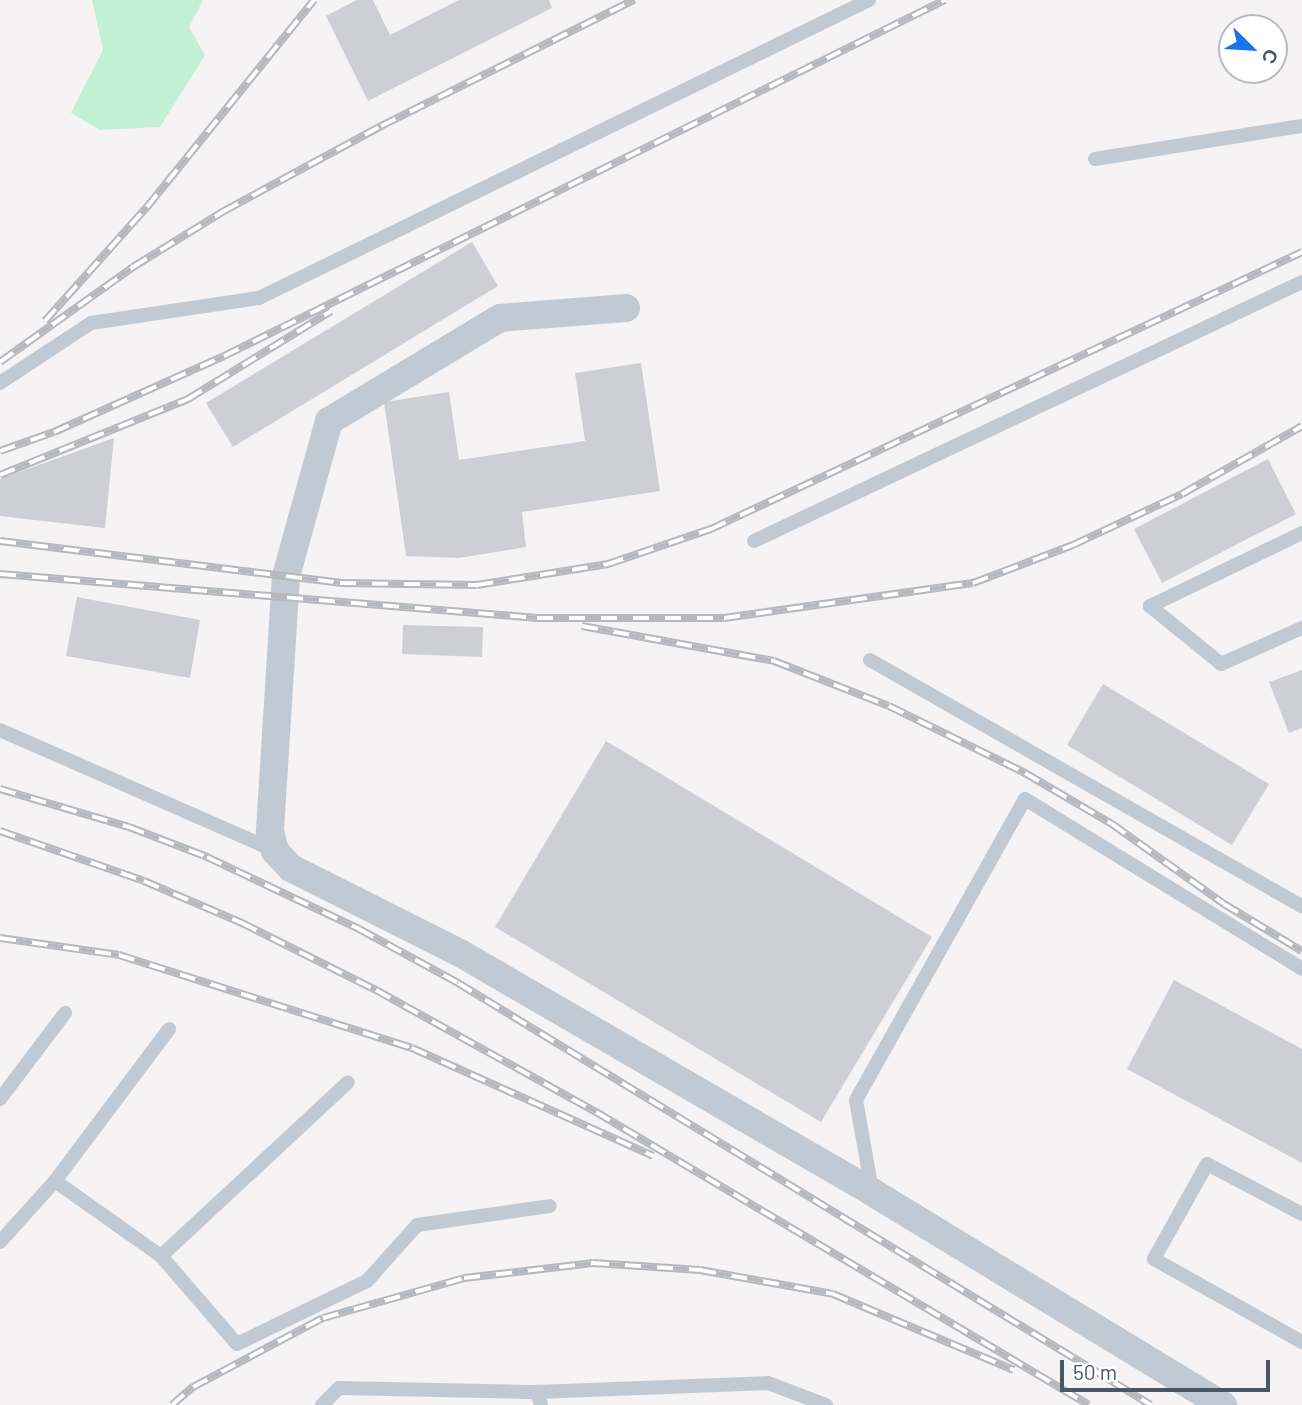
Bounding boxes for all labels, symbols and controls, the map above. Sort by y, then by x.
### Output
north arrow [1218,14,1288,84]
text: С [1258,46,1284,68]
scale bar [1064,1346,1274,1390]
text: 50 m [1073,1359,1117,1384]

